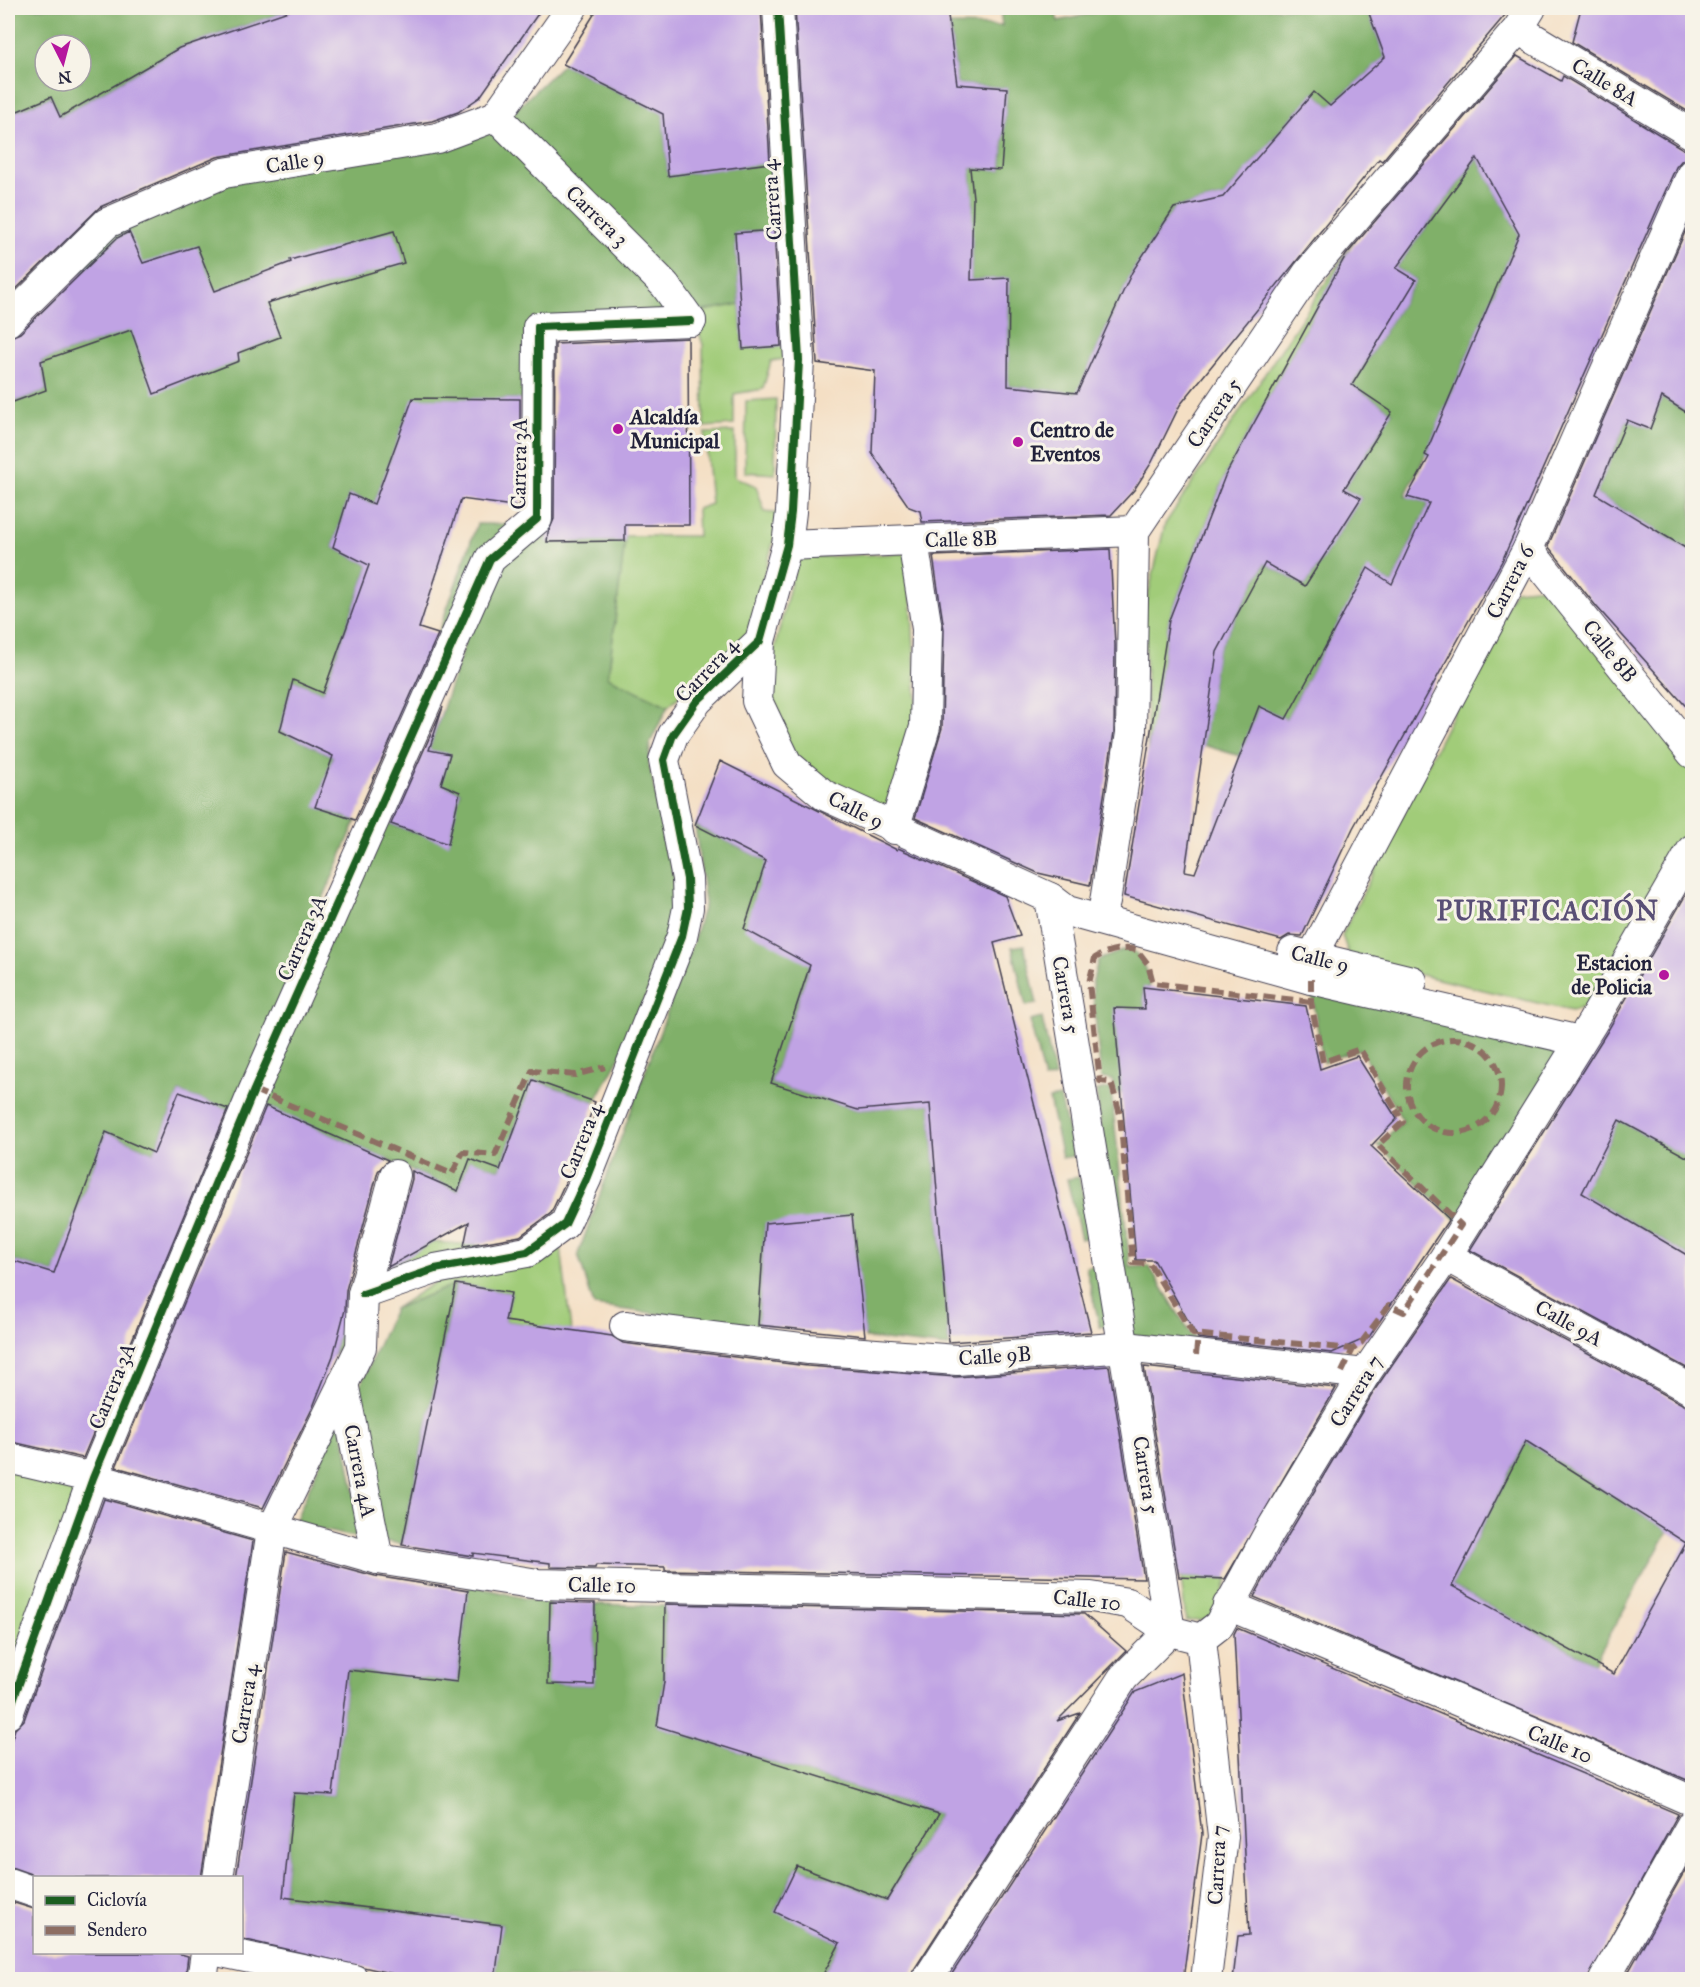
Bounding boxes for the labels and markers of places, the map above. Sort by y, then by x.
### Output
place label: Alcaldía Municipal [628,404,721,454]
place label: Centro de Eventos [1030,417,1114,467]
marker: Alcaldía Municipal [611,422,625,436]
marker: Centro de Eventos [1011,435,1025,449]
place label: Estacion de Policia [1571,950,1653,1000]
marker: Estacion de Policia [1657,968,1671,982]

